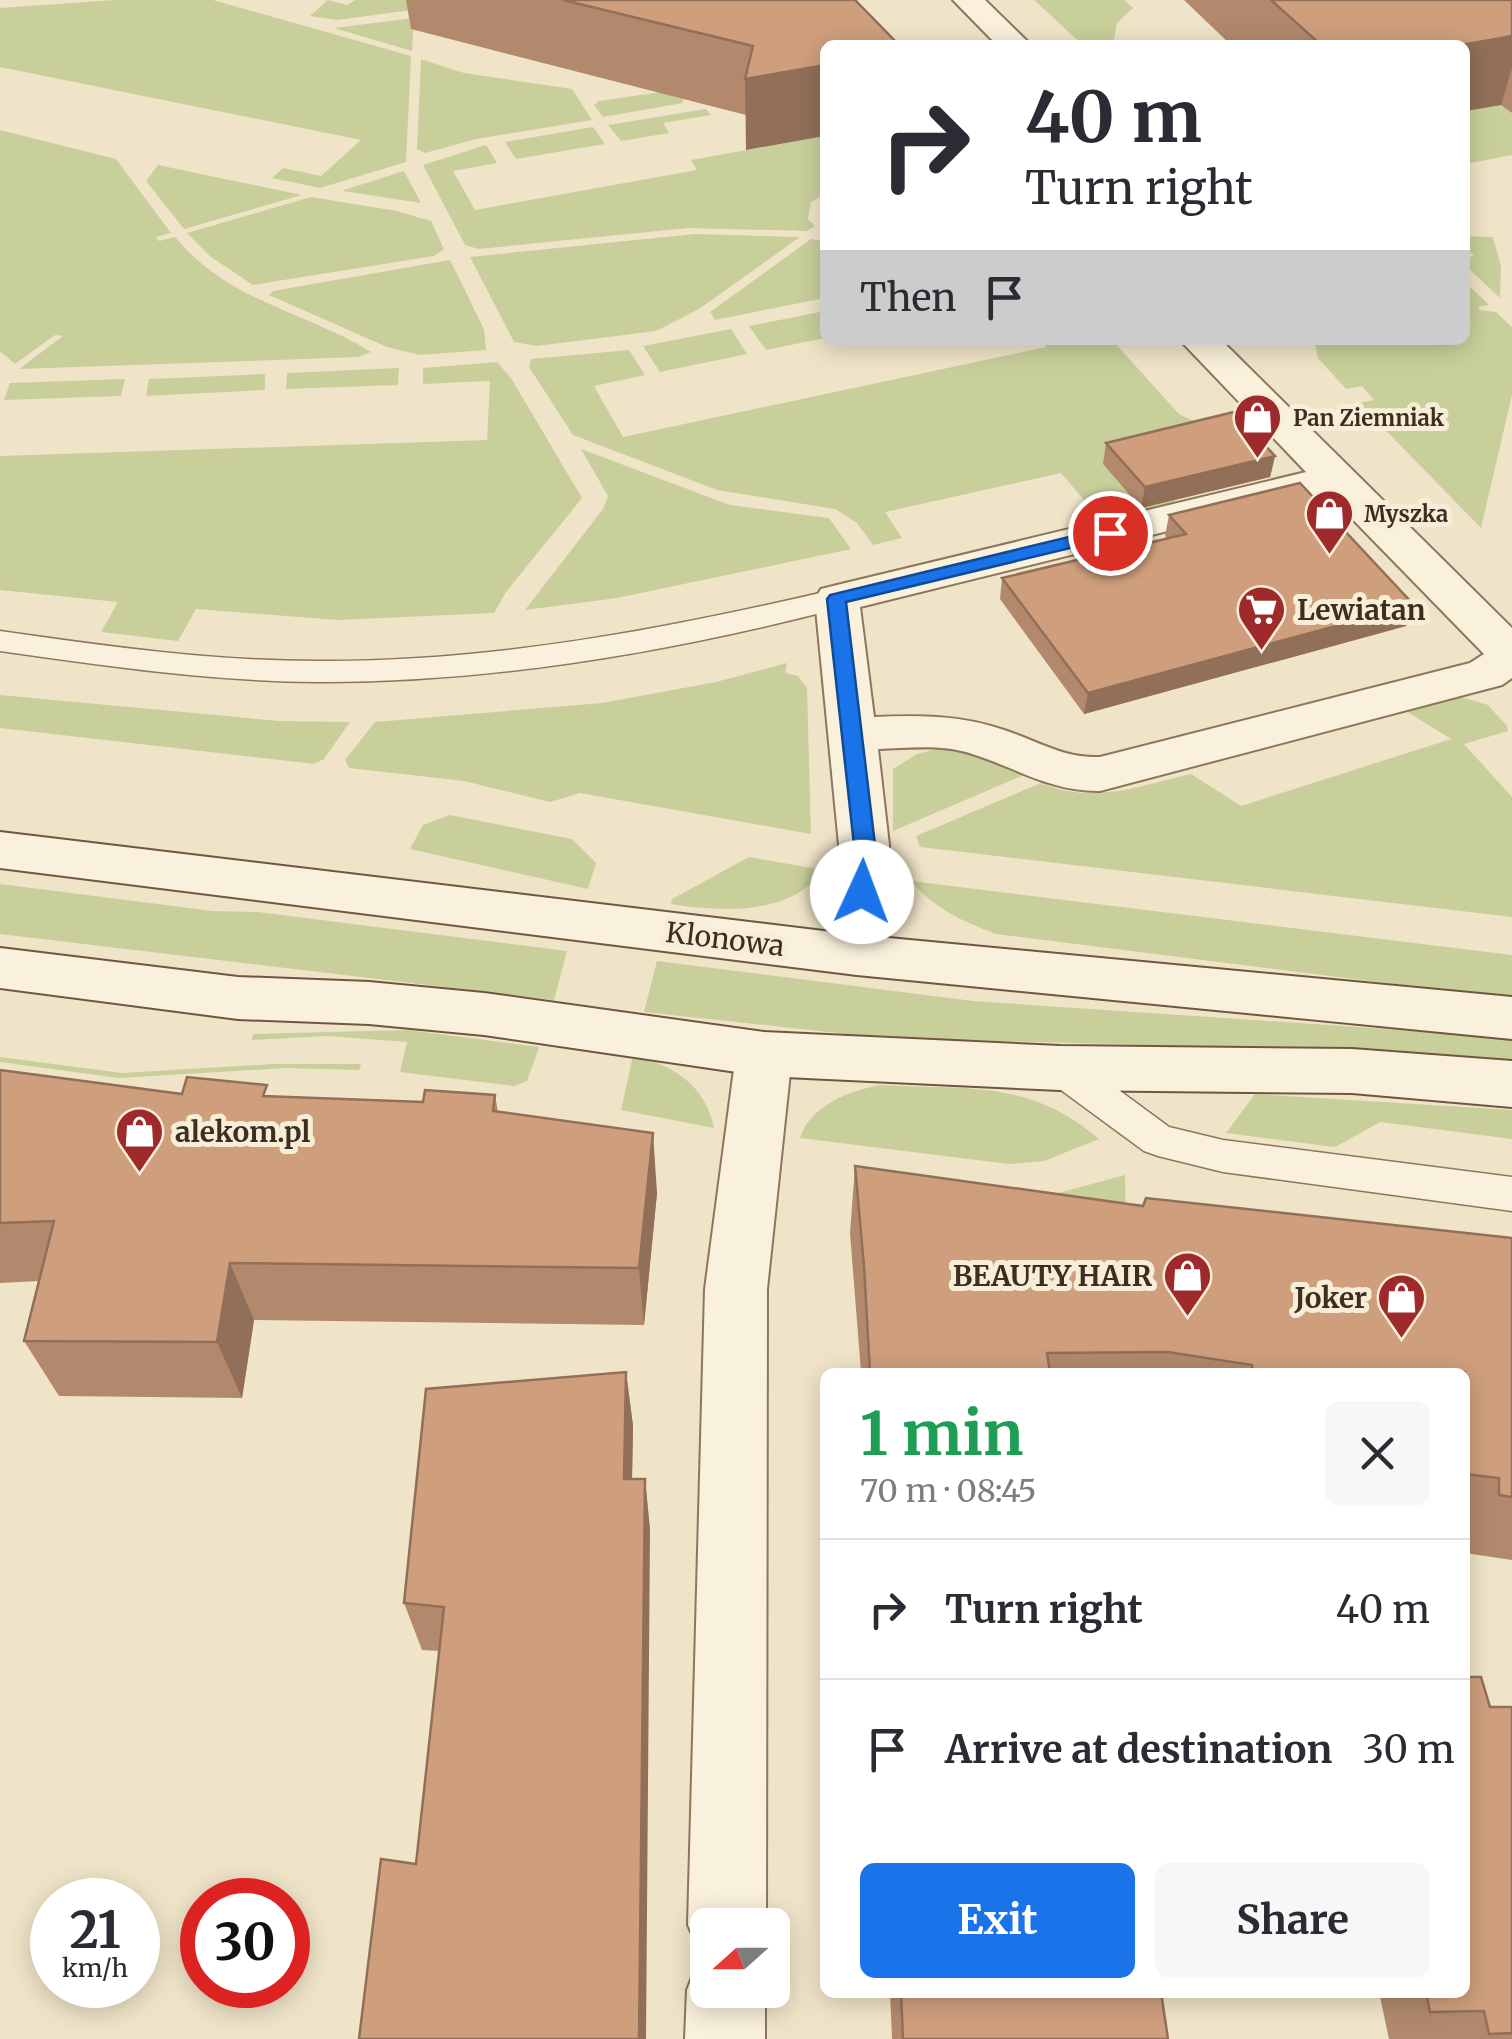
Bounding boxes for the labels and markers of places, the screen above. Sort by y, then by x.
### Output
shop icon: Pan Ziemniak [1232,392,1284,460]
place label: Pan Ziemniak [1293,404,1445,432]
shop icon: Myszka [1303,488,1355,556]
pin [1068,491,1153,576]
place label: Myszka [1364,500,1448,528]
supermarket icon: Lewiatan [1236,584,1288,652]
place label: Lewiatan [1297,592,1426,628]
shop icon: alekom.pl [114,1106,166,1174]
place label: alekom.pl [175,1114,310,1150]
shop icon: BEAUTY HAIR [1161,1250,1213,1318]
place label: BEAUTY HAIR [953,1258,1153,1294]
shop icon: Joker [1376,1272,1428,1340]
place label: Joker [1294,1280,1367,1316]

